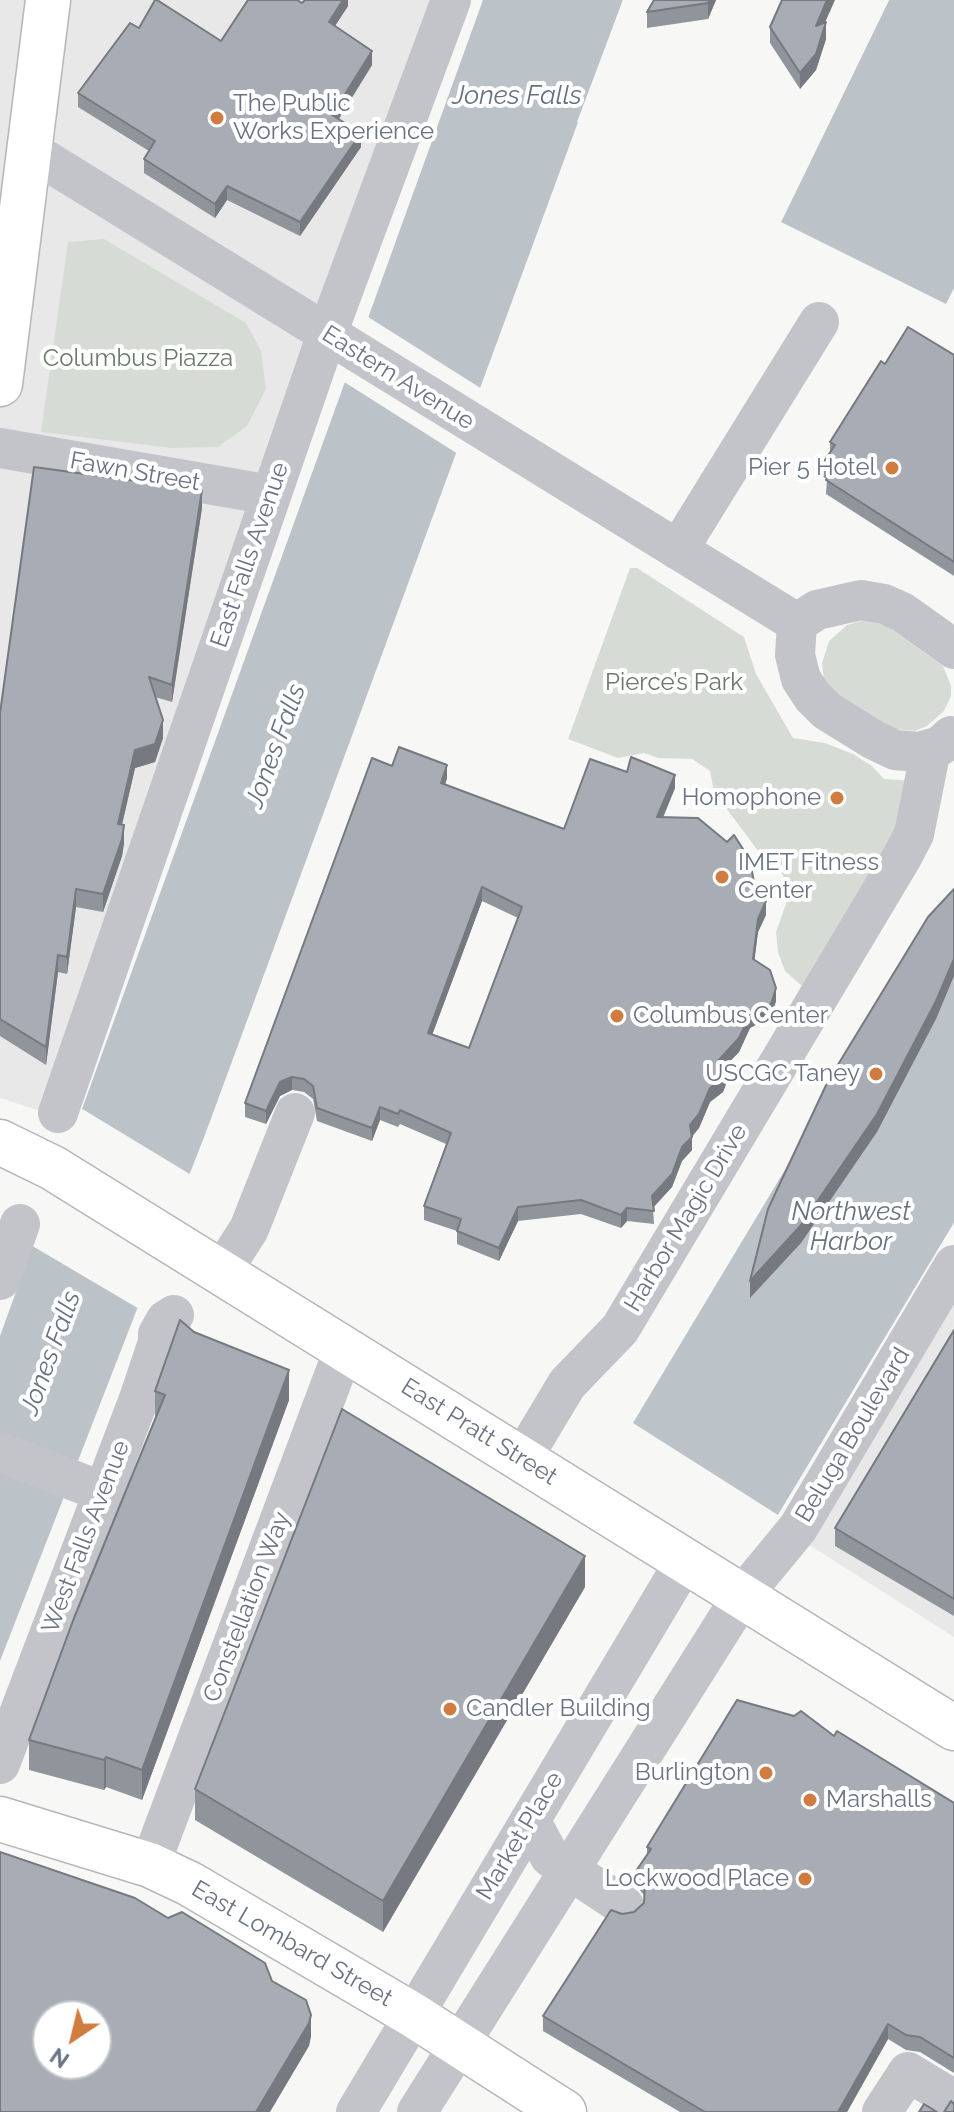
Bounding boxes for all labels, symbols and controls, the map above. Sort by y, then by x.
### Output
water label: Jones Falls [452,80,582,112]
place label: The Public Works Experience [233,90,434,146]
marker: The Public Works Experience [208,109,226,127]
street label: Eastern Avenue [317,320,479,436]
park label: Columbus Piazza [43,345,233,373]
street label: Fawn Street [68,446,202,498]
place label: Pier 5 Hotel [748,454,876,482]
street label: East Falls Avenue [205,459,295,651]
marker: Pier 5 Hotel [883,459,901,477]
park label: Pierce’s Park [605,669,743,697]
water label: Jones Falls [239,680,313,812]
place label: Homophone [682,784,821,812]
marker: Homophone [828,789,846,807]
place label: IMET Fitness Center [738,849,879,905]
marker: IMET Fitness Center [713,868,731,886]
place label: Columbus Center [633,1002,828,1030]
marker: Columbus Center [608,1007,626,1025]
place label: USCGC Taney [705,1060,860,1088]
marker: USCGC Taney [867,1065,885,1083]
street label: Harbor Magic Drive [619,1119,753,1317]
water label: Northwest Harbor [791,1196,911,1258]
water label: Jones Falls [14,1287,88,1419]
street label: Beluga Boulevard [790,1343,916,1527]
street label: East Pratt Street [396,1373,562,1491]
street label: West Falls Avenue [36,1437,136,1637]
street label: Constellation Way [197,1508,297,1706]
place label: Candler Building [466,1695,651,1723]
marker: Candler Building [441,1700,459,1718]
place label: Burlington [635,1759,750,1787]
marker: Burlington [757,1764,775,1782]
street label: Market Place [470,1767,570,1905]
place label: Marshalls [826,1786,932,1814]
marker: Marshalls [801,1791,819,1809]
place label: Lockwood Place [605,1865,789,1893]
marker: Lockwood Place [796,1870,814,1888]
street label: East Lombard Street [187,1875,397,2013]
north arrow [32,2000,112,2080]
text: N [45,2043,74,2073]

